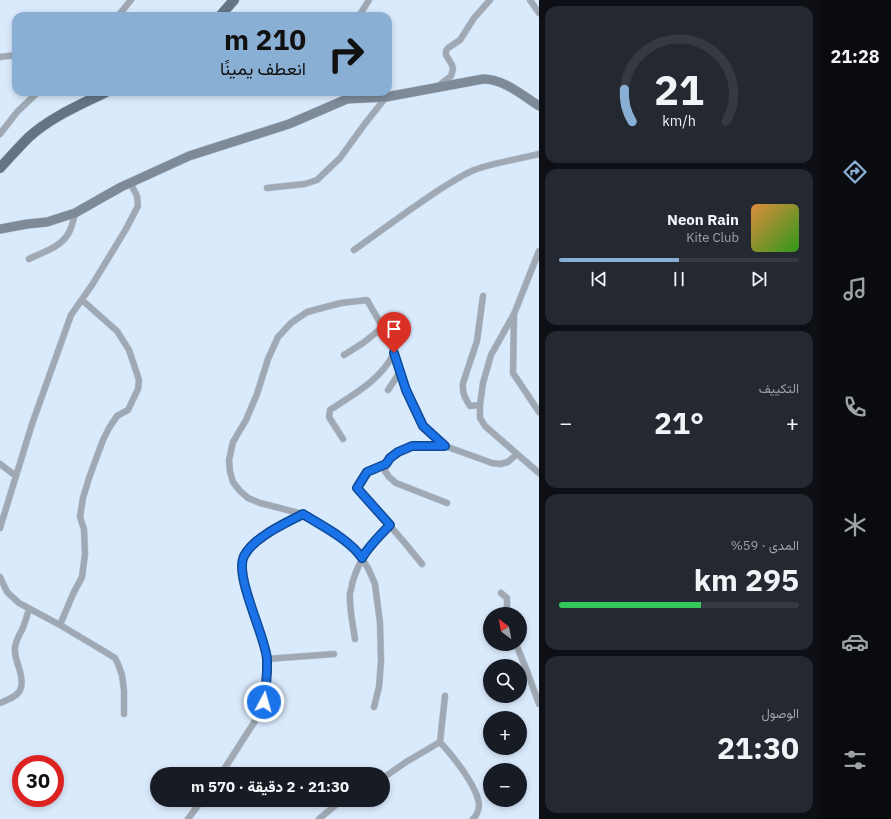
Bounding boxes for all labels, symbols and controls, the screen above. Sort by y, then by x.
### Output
text: 210 m [224,21,306,58]
icon: right [320,28,372,80]
text: 21:28 [830,45,880,68]
text: انعطف يمينًا [220,57,306,80]
text: 21 [654,62,704,116]
text: km/h [662,111,696,130]
icon: directions [841,158,869,186]
text: Neon Rain [667,210,739,229]
text: Kite Club [686,229,739,246]
icon: previous [588,268,610,290]
icon: pause [668,268,690,290]
icon: next [748,268,770,290]
icon: music [841,275,869,303]
pin [377,312,411,353]
icon: arrive [383,318,405,340]
text: التكييف [759,380,799,397]
icon: phone [841,393,869,421]
text: 21° [654,403,704,442]
text: − [559,408,572,437]
text: + [786,408,799,437]
icon: climate [841,511,869,539]
text: المدى · 59% [731,537,799,554]
text: 295 km [694,560,799,599]
north arrow [483,607,527,651]
map controls [483,607,527,807]
icon: car [841,628,869,656]
button: search [483,659,527,703]
position arrow [243,681,285,723]
text: الوصول [761,705,799,722]
button: + [483,711,527,755]
text: 21:30 [717,728,799,767]
icon: filters [841,746,869,774]
speed limit sign: 30 [12,755,64,807]
button: − [483,763,527,807]
text: 21:30 · 2 دقيقة · 570 m [191,777,349,796]

